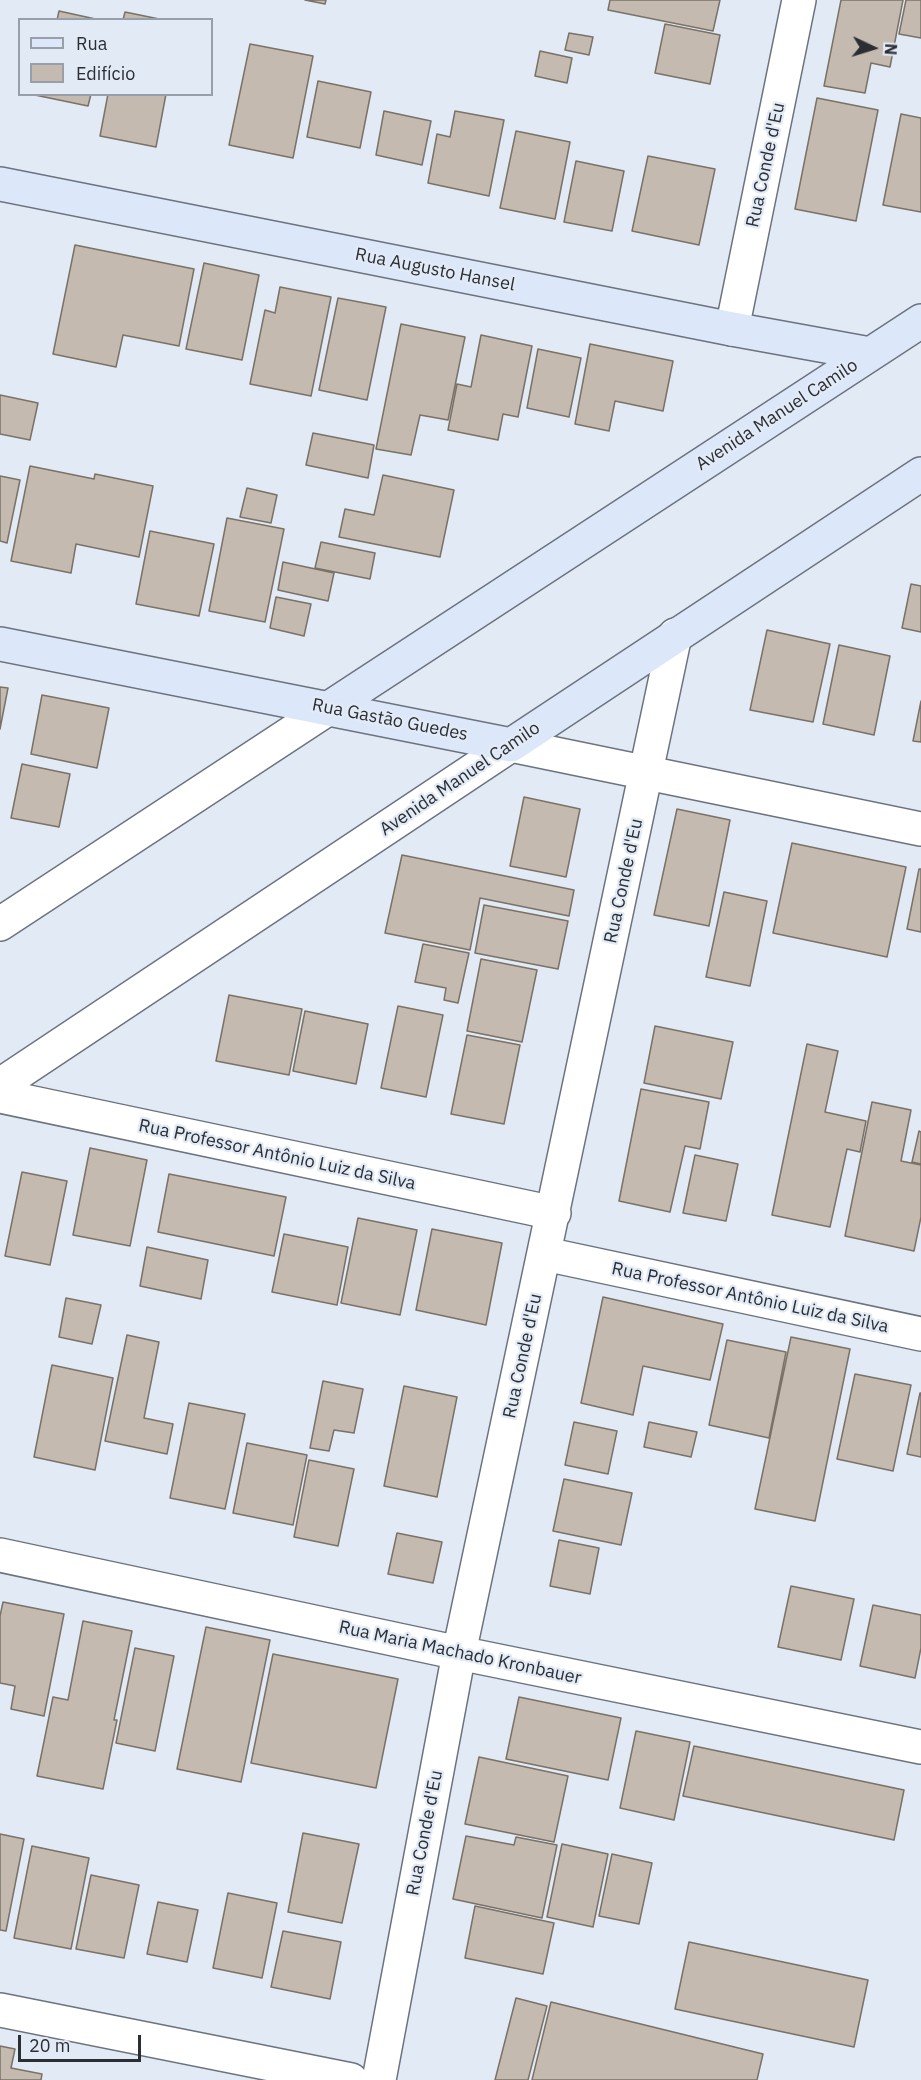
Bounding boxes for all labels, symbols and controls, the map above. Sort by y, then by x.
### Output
legend [18,18,213,96]
north arrow [843,18,903,78]
text: Rua [76,32,107,55]
text: N [881,43,901,56]
text: Edifício [76,62,135,85]
street label: Rua Conde d'Eu [742,101,790,229]
street label: Rua Augusto Hansel [353,244,517,296]
street label: Avenida Manuel Camilo [692,355,862,475]
street label: Rua Gastão Guedes [310,694,470,746]
street label: Avenida Manuel Camilo [376,717,544,841]
street label: Rua Conde d'Eu [600,817,648,945]
street label: Rua Professor Antônio Luiz da Silva [137,1115,417,1195]
street label: Rua Professor Antônio Luiz da Silva [610,1258,890,1338]
street label: Rua Conde d'Eu [499,1292,547,1420]
street label: Rua Maria Machado Kronbauer [337,1617,583,1689]
street label: Rua Conde d'Eu [402,1769,448,1897]
scale bar [21,2023,144,2061]
text: 20 m [29,2034,71,2057]

